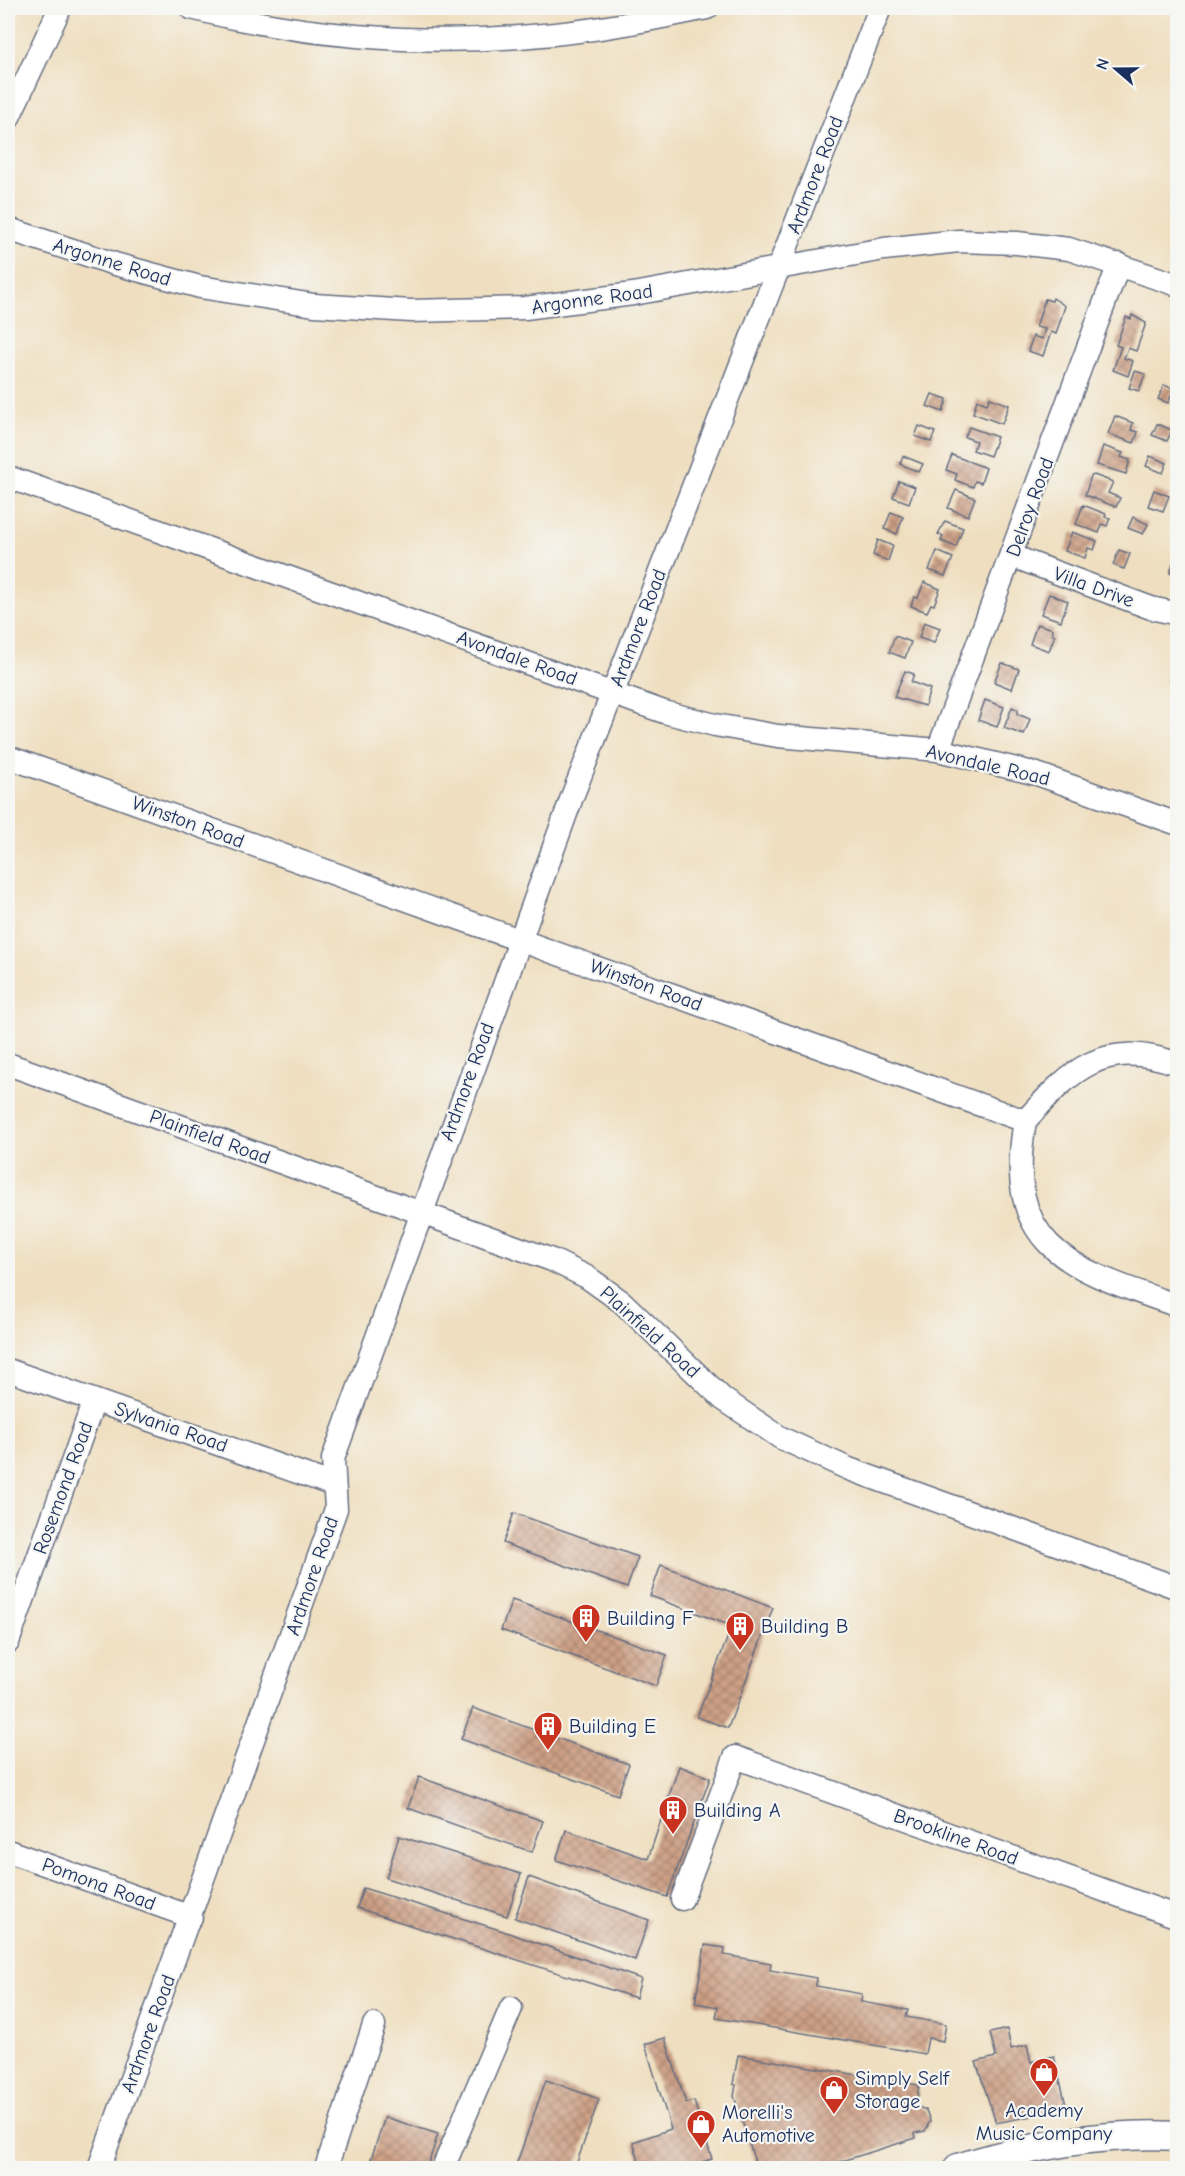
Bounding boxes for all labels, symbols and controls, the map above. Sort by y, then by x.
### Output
north arrow [1086,39,1146,99]
text: N [1093,56,1113,72]
street label: Ardmore Road [782,113,848,237]
street label: Argonne Road [50,233,174,291]
street label: Argonne Road [530,279,654,319]
street label: Delroy Road [1001,454,1059,560]
street label: Villa Drive [1051,562,1137,612]
street label: Ardmore Road [605,566,671,690]
street label: Avondale Road [454,626,580,690]
street label: Avondale Road [924,740,1052,790]
street label: Winston Road [129,791,247,853]
street label: Winston Road [587,954,705,1016]
street label: Ardmore Road [435,1020,499,1144]
street label: Plainfield Road [147,1105,273,1169]
street label: Plainfield Road [595,1281,705,1383]
street label: Sylvania Road [111,1397,231,1457]
street label: Rosemond Road [28,1419,98,1557]
street label: Ardmore Road [281,1514,343,1638]
building icon: Building F [570,1602,602,1644]
place label: Building F [607,1607,694,1630]
building icon: Building B [724,1610,756,1652]
place label: Building B [761,1615,848,1638]
building icon: Building E [532,1710,564,1752]
place label: Building E [569,1715,656,1738]
building icon: Building A [657,1794,689,1836]
place label: Building A [694,1799,781,1822]
street label: Brookline Road [891,1804,1021,1870]
street label: Pomona Road [39,1853,159,1915]
street label: Ardmore Road [116,1972,180,2096]
shop icon: Academy Music Company [1028,2056,1060,2098]
place label: Simply Self Storage [855,2067,950,2113]
shop icon: Simply Self Storage [818,2074,850,2116]
place label: Academy Music Company [976,2099,1112,2145]
place label: Morelli's Automotive [722,2101,815,2147]
shop icon: Morelli's Automotive [685,2108,717,2150]

